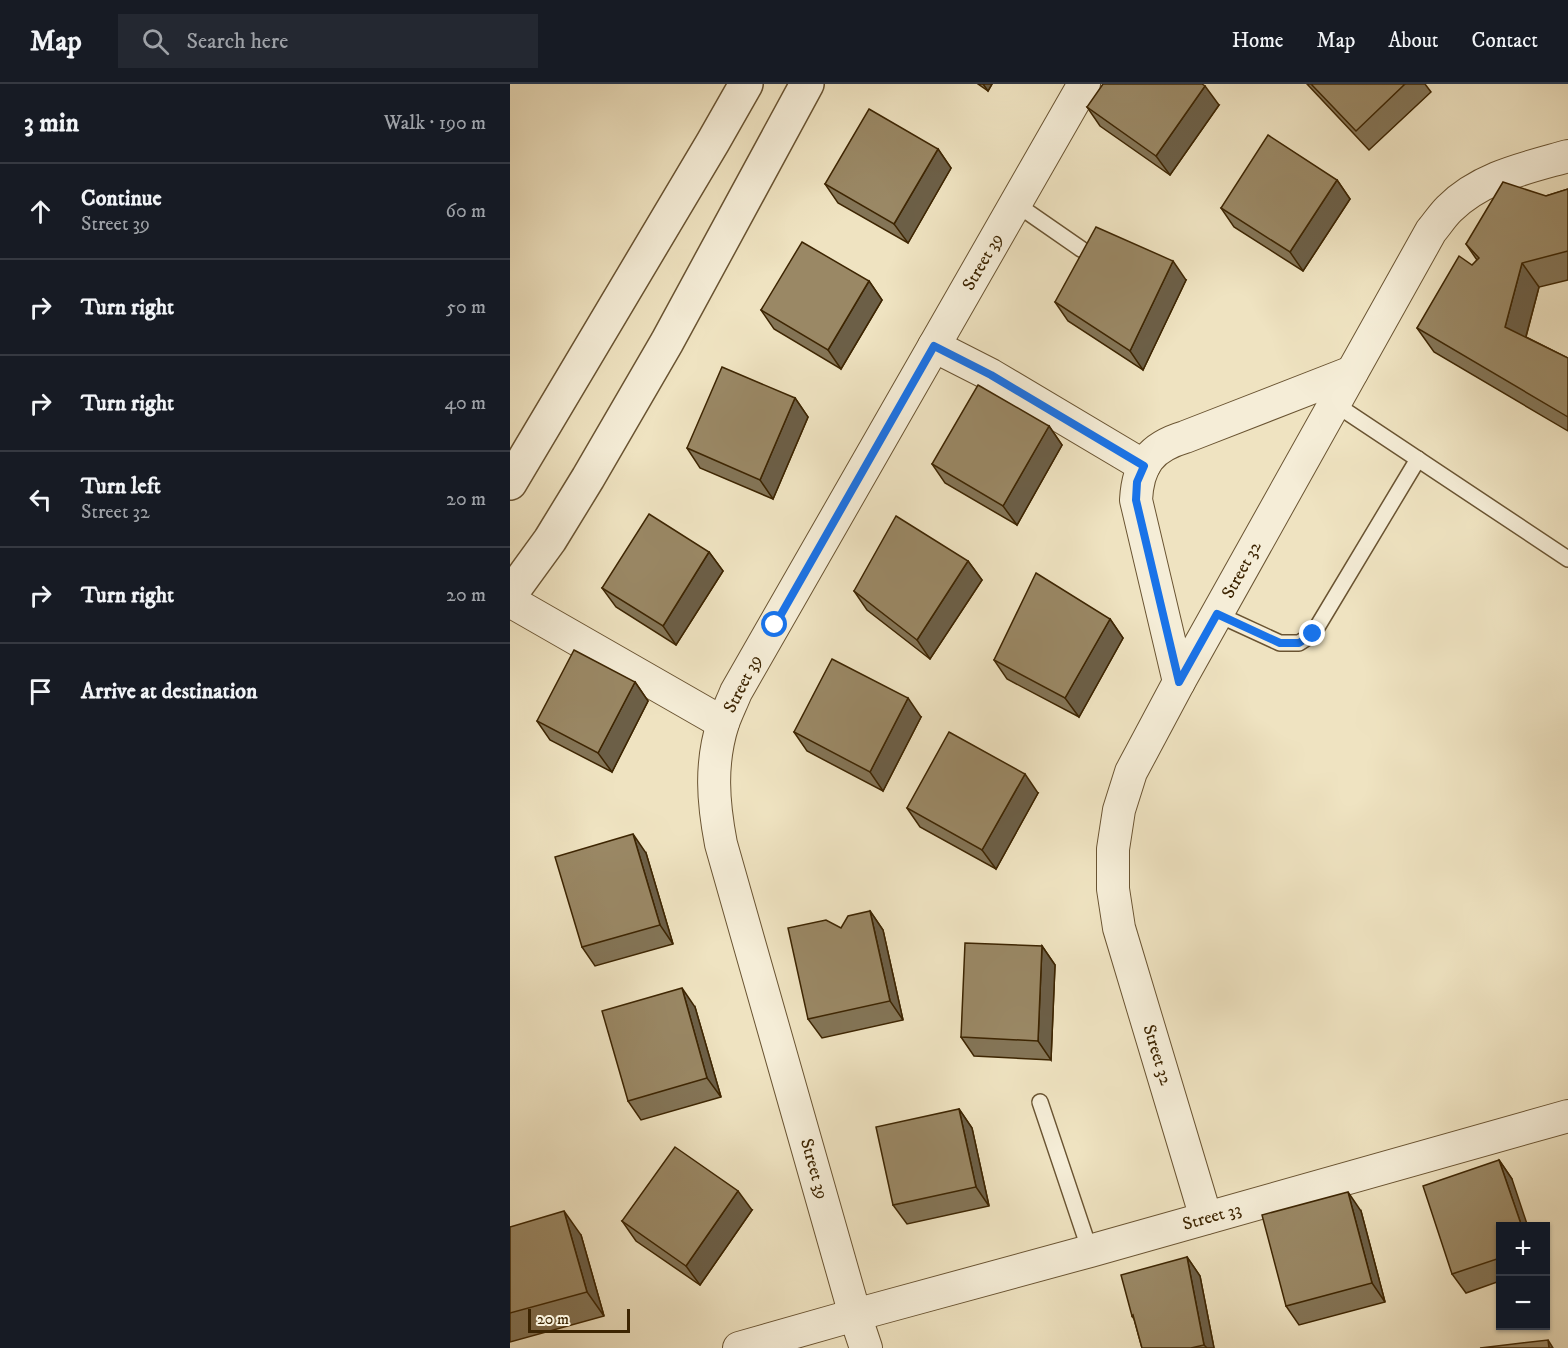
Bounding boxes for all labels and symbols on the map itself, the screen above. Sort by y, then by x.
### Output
street label: Street 39 [958,230,1008,294]
street label: Street 32 [1217,537,1267,602]
route start [761,611,787,637]
route end [1299,620,1325,646]
street label: Street 39 [719,651,767,717]
street label: Street 32 [1137,1022,1177,1088]
street label: Street 39 [795,1136,833,1202]
street label: Street 33 [1180,1198,1244,1236]
scale bar [528,1306,630,1334]

